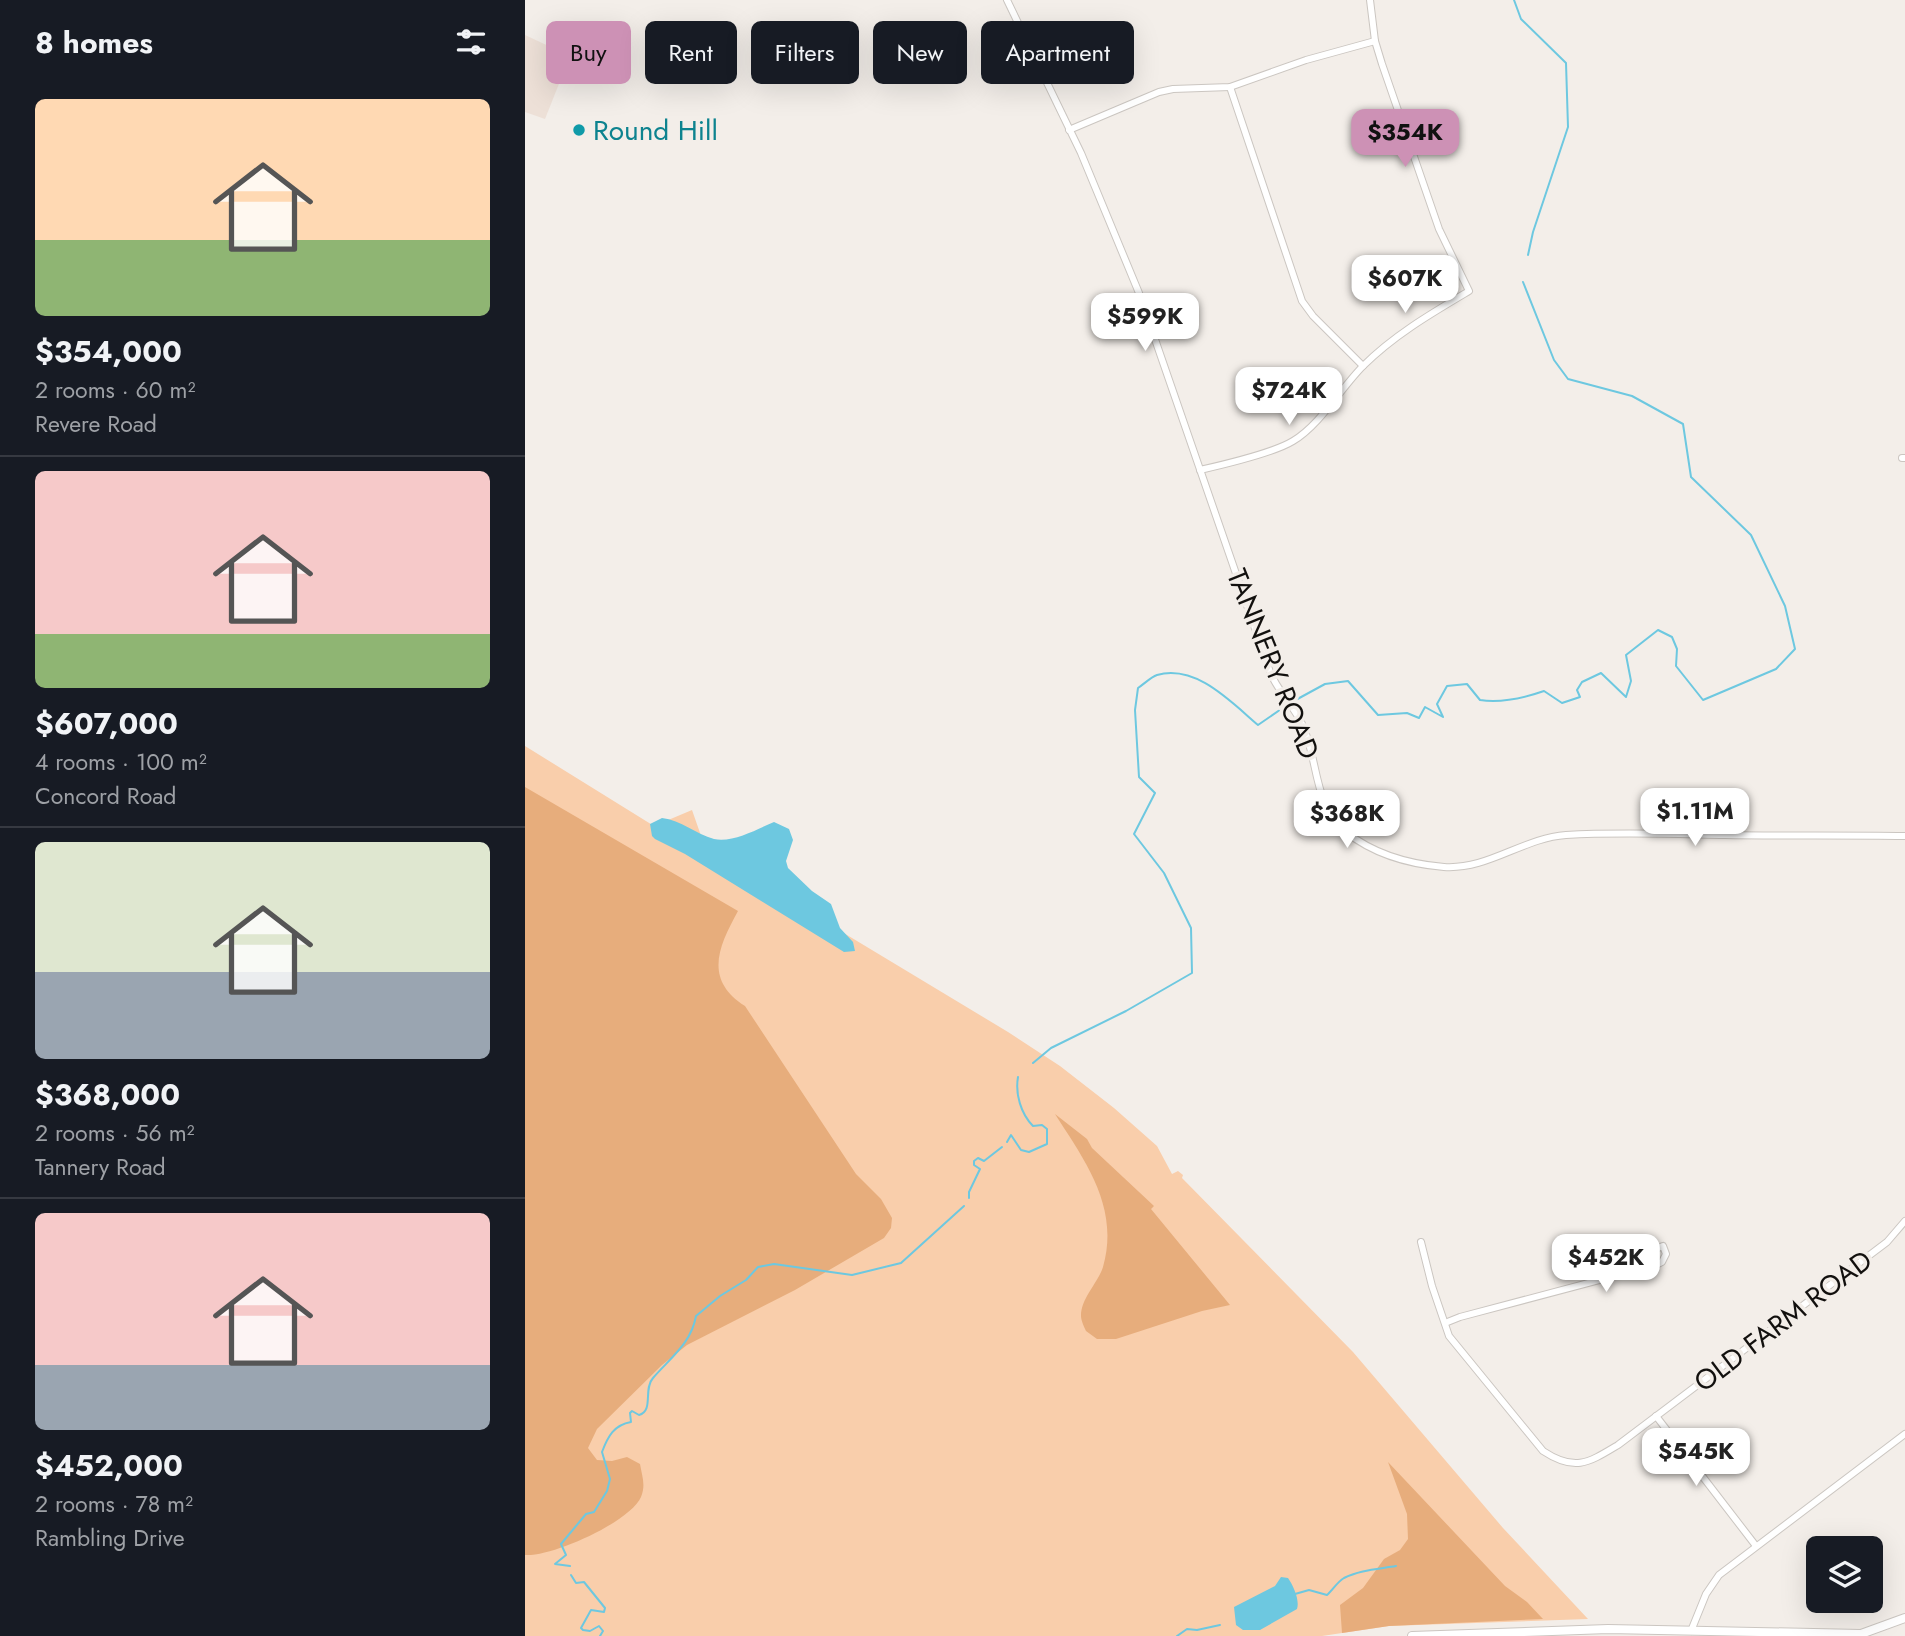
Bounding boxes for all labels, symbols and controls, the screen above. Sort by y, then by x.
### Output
text: 8 homes [35,21,153,64]
chip: Buy [546,21,631,84]
chip: Rent [645,21,737,84]
chip: Filters [751,21,859,84]
chip: New [873,21,967,84]
chip: Apartment [981,21,1134,84]
icon: filters [452,23,490,61]
place label: Round Hill [593,110,718,151]
pin: $354K [1356,110,1454,169]
text: $354K [1367,115,1443,149]
marker: Round Hill [571,122,587,138]
icon: home [200,144,326,270]
pin: $607K [1356,256,1454,315]
text: $607K [1368,261,1442,295]
pin: $599K [1096,294,1194,353]
text: $599K [1107,299,1183,333]
text: $354,000 [35,330,182,373]
pin: $724K [1240,368,1338,427]
text: 2 rooms · 60 m² [35,373,195,407]
text: $724K [1251,373,1327,407]
text: Revere Road [35,407,157,441]
icon: home [200,516,326,642]
street label: TANNERY ROAD [1216,563,1330,765]
text: $607,000 [35,702,178,745]
text: 4 rooms · 100 m² [35,745,207,779]
text: Concord Road [35,779,176,813]
pin: $1.11M [1638,788,1752,848]
pin: $368K [1298,790,1396,850]
text: $1.11M [1656,794,1734,828]
text: $368K [1310,796,1384,830]
icon: home [200,887,326,1013]
text: $368,000 [35,1073,180,1116]
text: 2 rooms · 56 m² [35,1116,195,1150]
text: Tannery Road [35,1150,166,1184]
pin: $452K [1557,1234,1655,1294]
text: $452K [1568,1240,1644,1274]
street label: OLD FARM ROAD [1685,1240,1881,1402]
icon: home [200,1258,326,1384]
pin: $545K [1647,1428,1745,1488]
text: $545K [1658,1434,1734,1468]
text: $452,000 [35,1444,183,1487]
text: 2 rooms · 78 m² [35,1487,193,1521]
text: Rambling Drive [35,1521,184,1555]
map controls [1806,1536,1883,1613]
button: layers [1806,1536,1883,1613]

